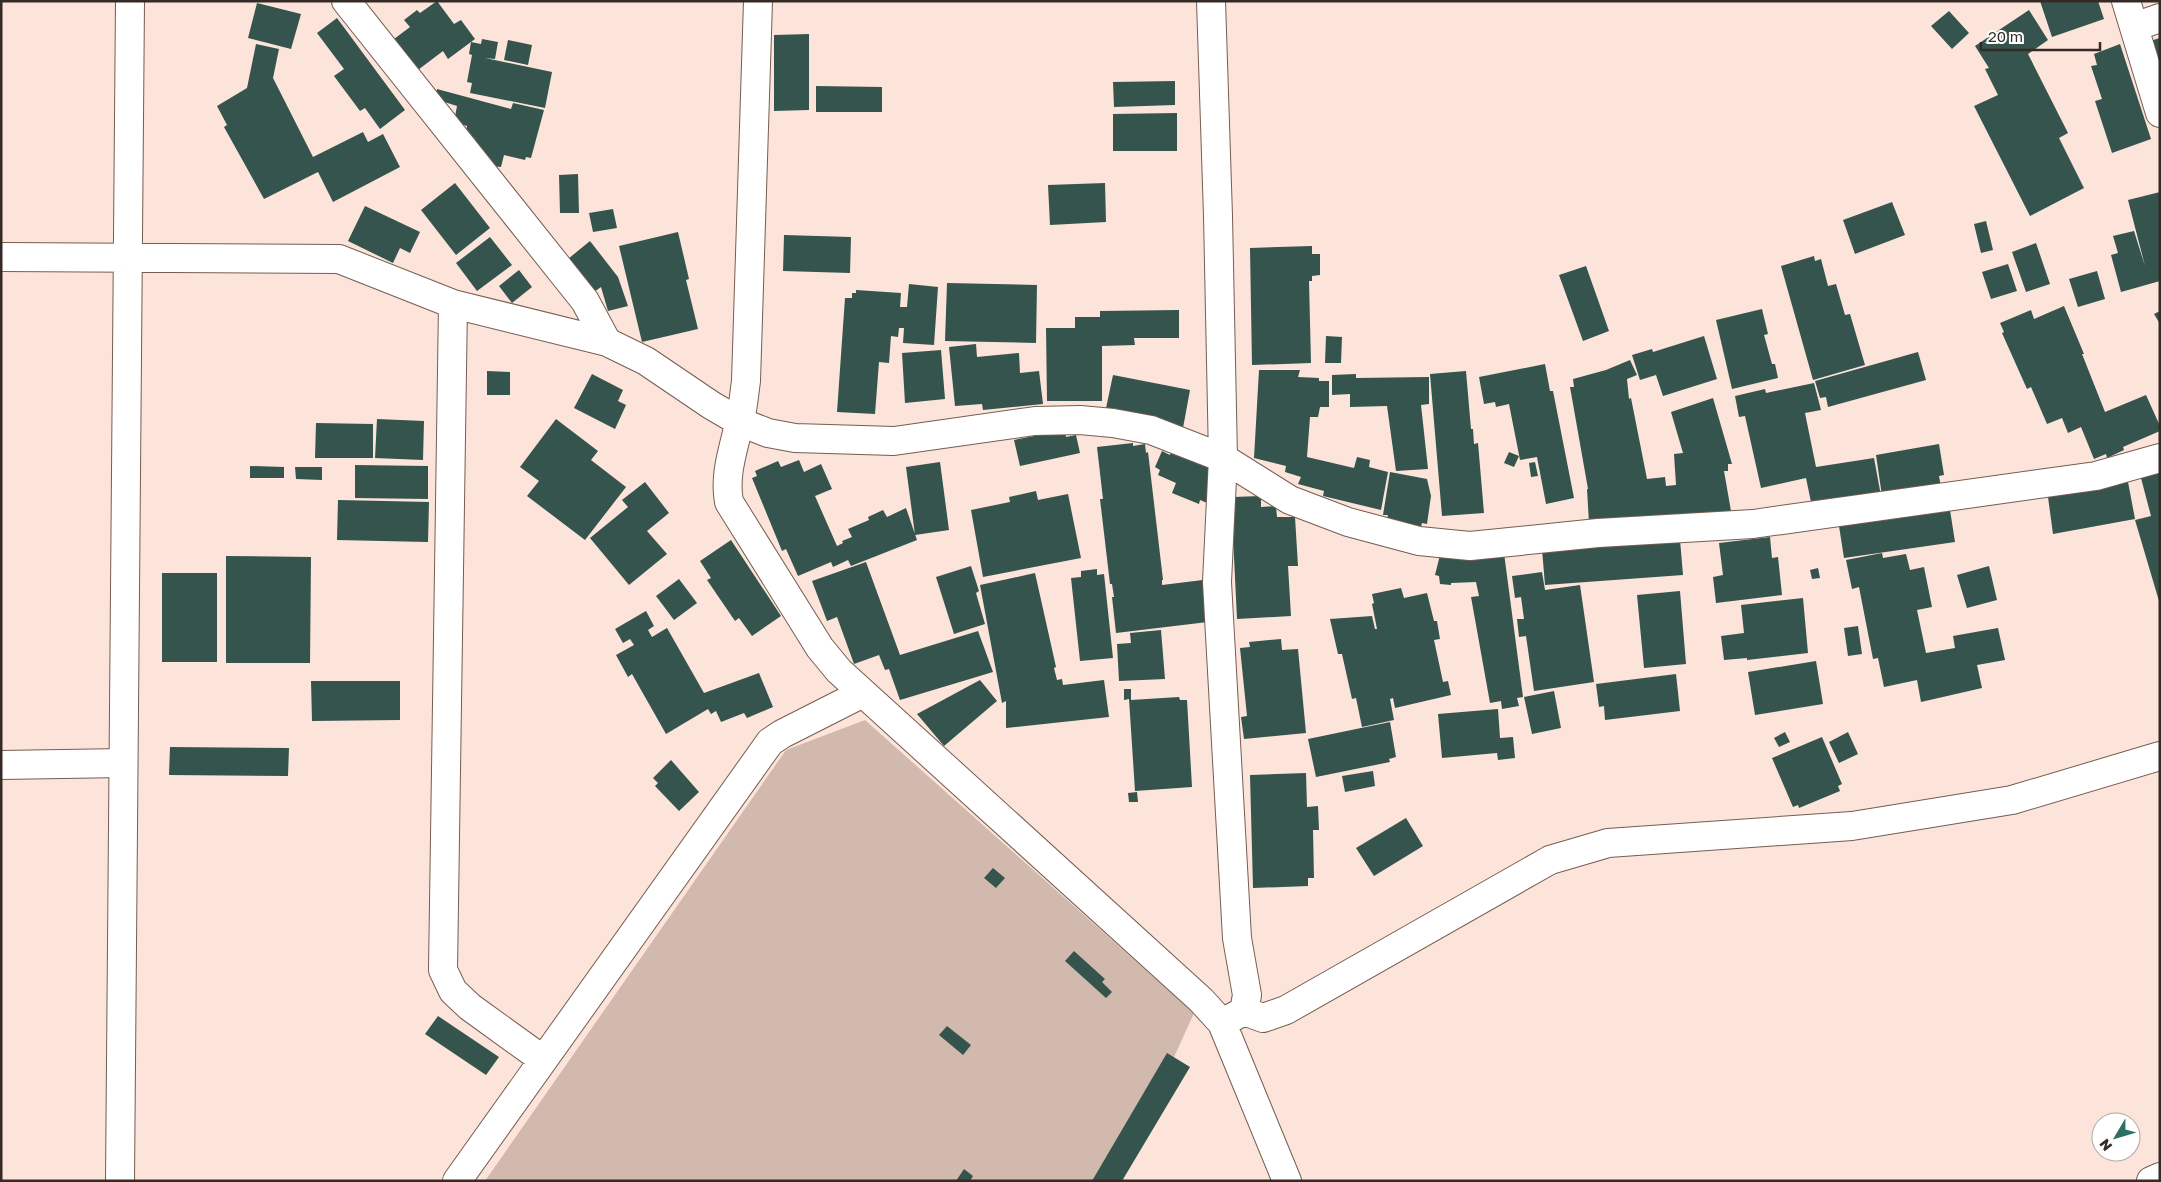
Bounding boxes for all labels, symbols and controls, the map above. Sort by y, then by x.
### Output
scale bar [1981,20,2100,52]
text: 20 m [1988,27,2023,45]
north arrow [2091,1112,2141,1162]
text: N [2095,1136,2115,1155]

